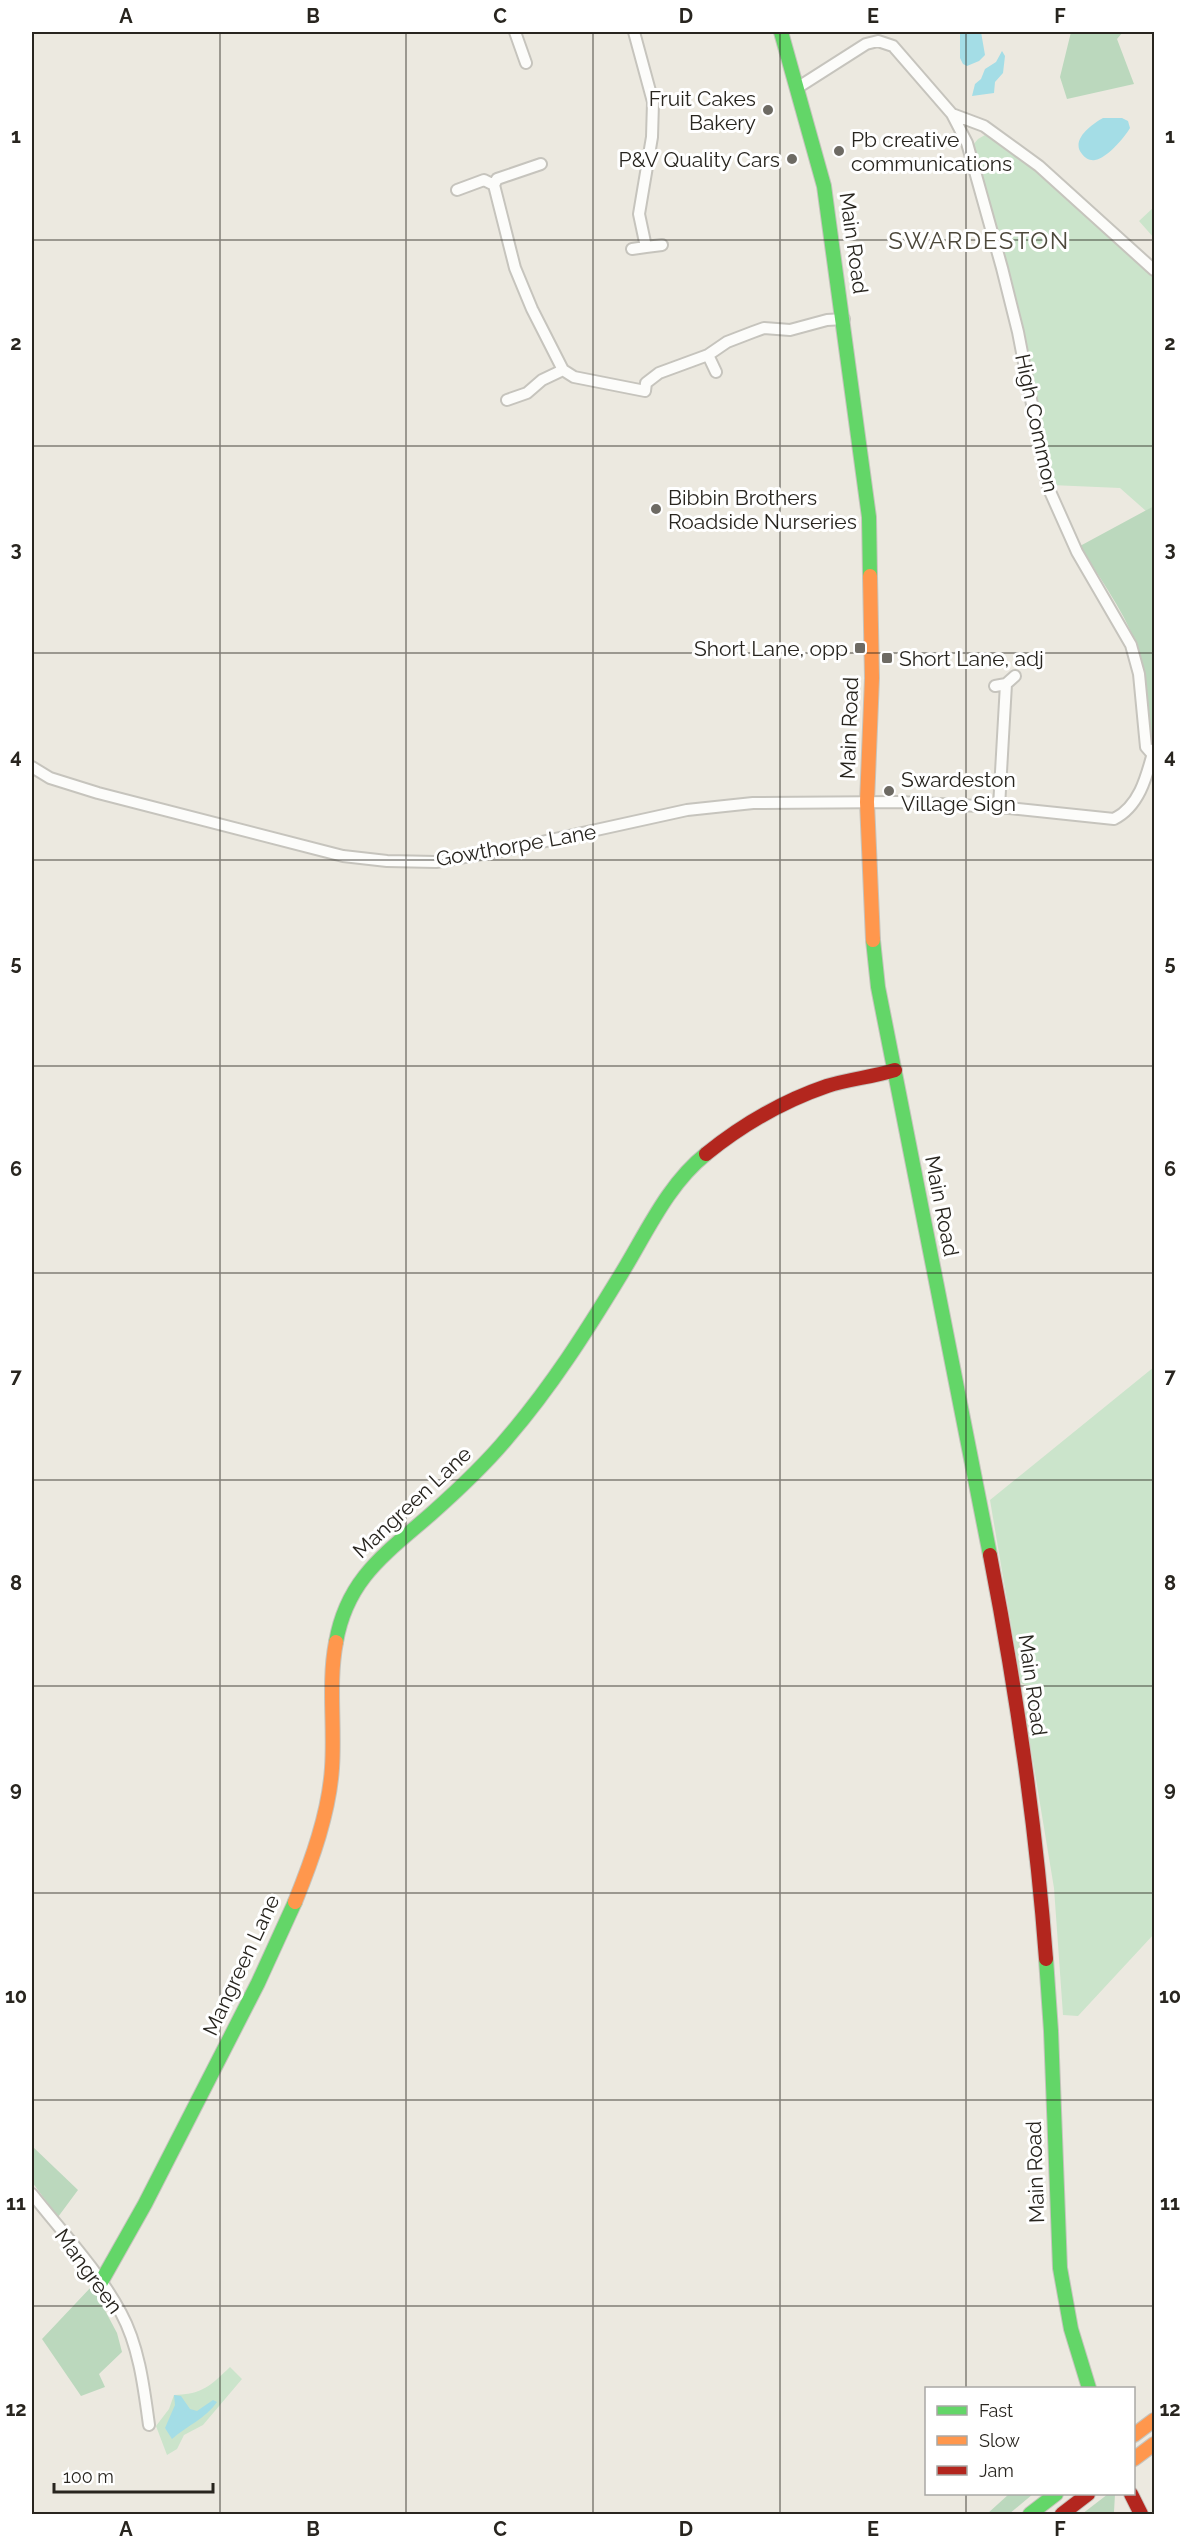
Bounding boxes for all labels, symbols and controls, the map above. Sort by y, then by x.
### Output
text: A [119,4,133,28]
text: B [306,4,320,28]
text: C [493,4,507,28]
text: D [679,4,693,28]
text: E [867,4,879,28]
text: F [1054,4,1066,28]
place label: Fruit Cakes Bakery [649,86,756,135]
marker: Fruit Cakes Bakery [761,103,775,117]
text: 1 [11,124,21,148]
text: 1 [1165,124,1175,148]
place label: Pb creative communications [851,127,1012,176]
marker: Pb creative communications [832,144,846,158]
place label: P&V Quality Cars [619,147,780,172]
marker: P&V Quality Cars [785,152,799,166]
street label: Main Road [835,191,873,295]
district label: SWARDESTON [888,226,1070,255]
text: 2 [10,331,22,355]
text: 2 [1164,331,1176,355]
street label: High Common [1010,351,1064,495]
place label: Bibbin Brothers Roadside Nurseries [668,485,857,534]
marker: Bibbin Brothers Roadside Nurseries [649,502,663,516]
text: 3 [10,537,22,561]
text: 3 [1164,537,1176,561]
place label: Short Lane, opp [694,636,848,661]
marker: Short Lane, opp [853,641,867,655]
place label: Short Lane, adj [899,646,1044,671]
marker: Short Lane, adj [880,651,894,665]
street label: Main Road [835,676,863,780]
text: 4 [10,744,22,768]
text: 4 [1164,744,1176,768]
place label: Swardeston Village Sign [901,767,1016,816]
marker: Swardeston Village Sign [882,784,896,798]
street label: Gowthorpe Lane [434,819,598,871]
text: 5 [10,951,22,975]
text: 5 [1164,951,1176,975]
street label: Main Road [920,1153,964,1259]
text: 6 [10,1157,22,1181]
text: 6 [1164,1157,1176,1181]
text: 7 [10,1364,22,1388]
text: 7 [1164,1364,1176,1388]
street label: Mangreen Lane [348,1441,476,1563]
text: 8 [10,1571,22,1595]
text: 8 [1164,1571,1176,1595]
street label: Main Road [1014,1633,1052,1737]
text: 9 [10,1777,22,1801]
text: 9 [1164,1777,1176,1801]
street label: Mangreen Lane [197,1891,285,2039]
text: 10 [5,1984,27,2008]
text: 10 [1159,1984,1181,2008]
street label: Main Road [1021,2120,1049,2224]
text: 11 [6,2191,26,2215]
text: 11 [1160,2191,1180,2215]
street label: Mangreen [50,2224,128,2318]
legend [925,2387,1135,2495]
text: 12 [5,2397,27,2421]
text: 12 [1159,2397,1181,2421]
text: Fast [979,2400,1013,2421]
text: Slow [979,2430,1020,2451]
scale bar [54,2456,213,2494]
text: Jam [979,2460,1014,2481]
text: 100 m [63,2466,114,2487]
text: A [119,2517,133,2541]
text: B [306,2517,320,2541]
text: C [493,2517,507,2541]
text: D [679,2517,693,2541]
text: E [867,2517,879,2541]
text: F [1054,2517,1066,2541]

